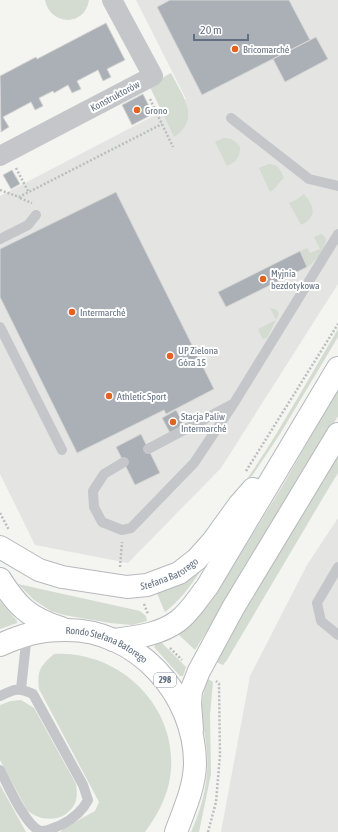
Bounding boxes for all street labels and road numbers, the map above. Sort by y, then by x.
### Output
street label: Konstruktorów [89,78,141,113]
street label: Stefana Batorego [140,555,200,591]
street label: Rondo Stefana Batorego [65,624,150,665]
road number: 298 [154,673,176,687]

